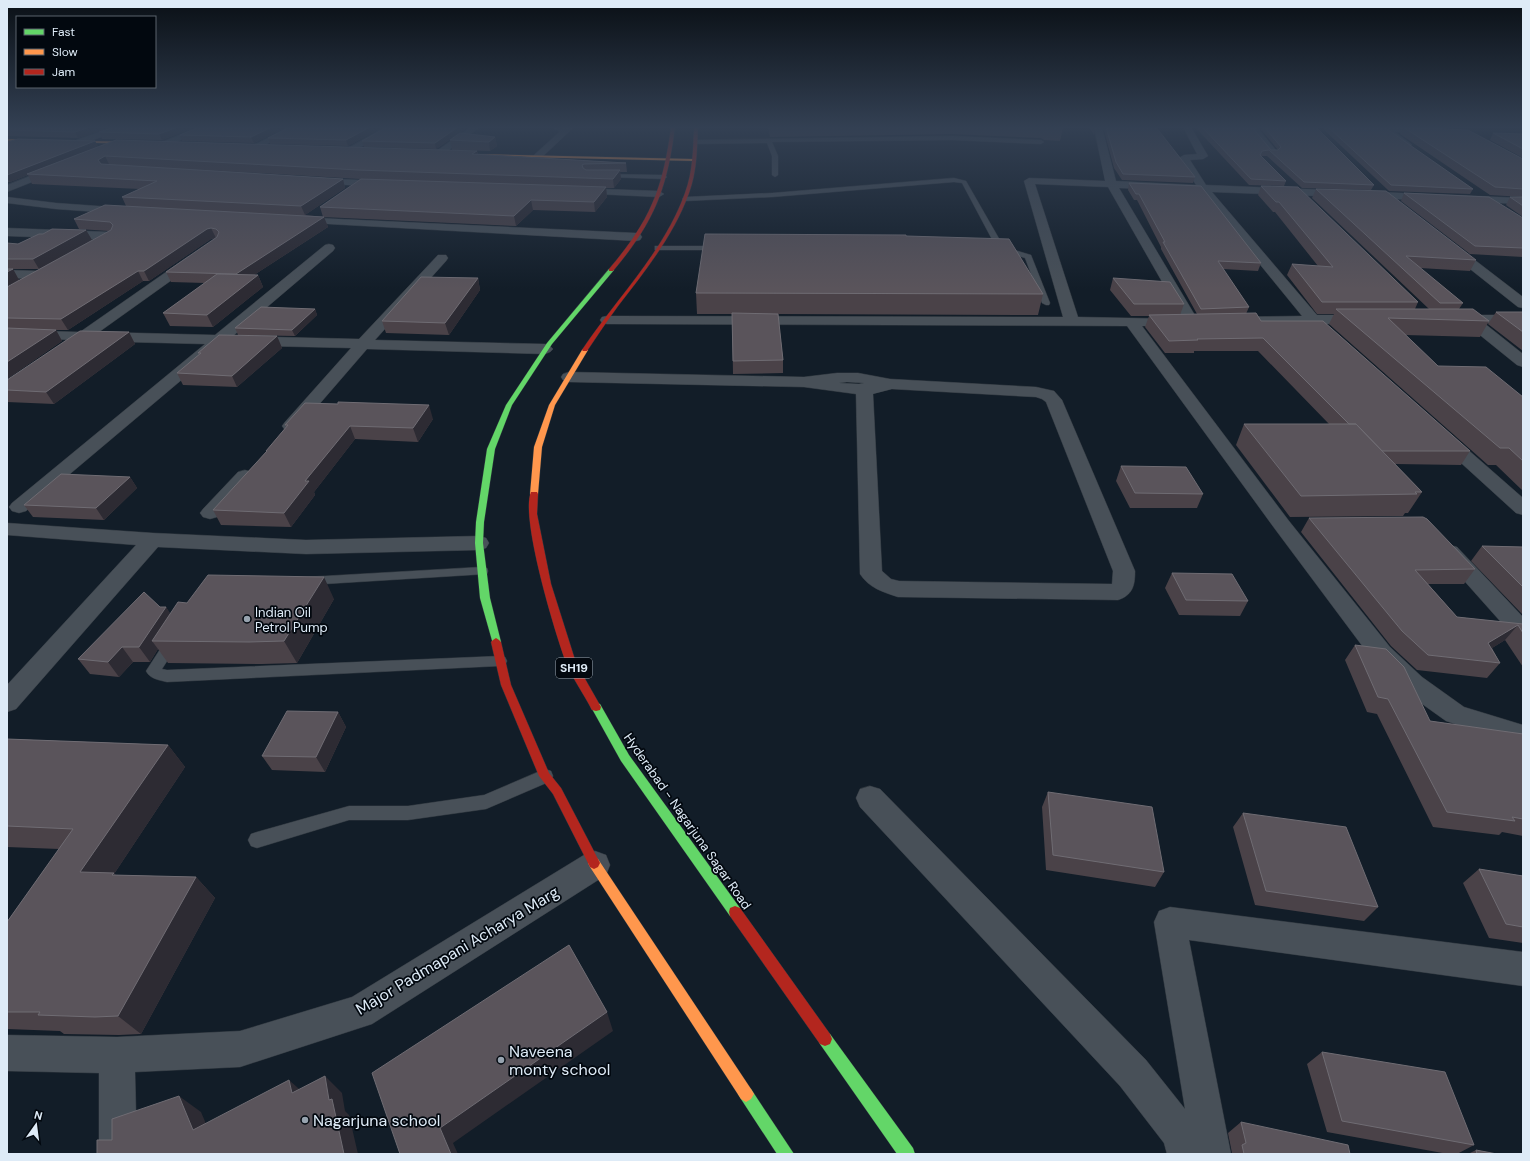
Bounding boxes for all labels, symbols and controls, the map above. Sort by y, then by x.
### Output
legend [16,16,156,88]
text: Fast [52,24,75,40]
text: Slow [52,44,78,60]
text: Jam [52,64,75,80]
place label: Indian Oil Petrol Pump [255,604,328,636]
marker: Indian Oil Petrol Pump [242,614,252,624]
road number: SH19 [556,658,592,678]
street label: Hyderabad - Nagarjuna Sagar Road [620,730,755,913]
street label: Major Padmapani Acharya Marg [352,881,563,1020]
place label: Naveena monty school [509,1041,610,1080]
marker: Naveena monty school [496,1055,506,1065]
north arrow [16,1105,56,1145]
text: N [33,1108,44,1123]
place label: Nagarjuna school [313,1110,440,1131]
marker: Nagarjuna school [300,1115,310,1125]

